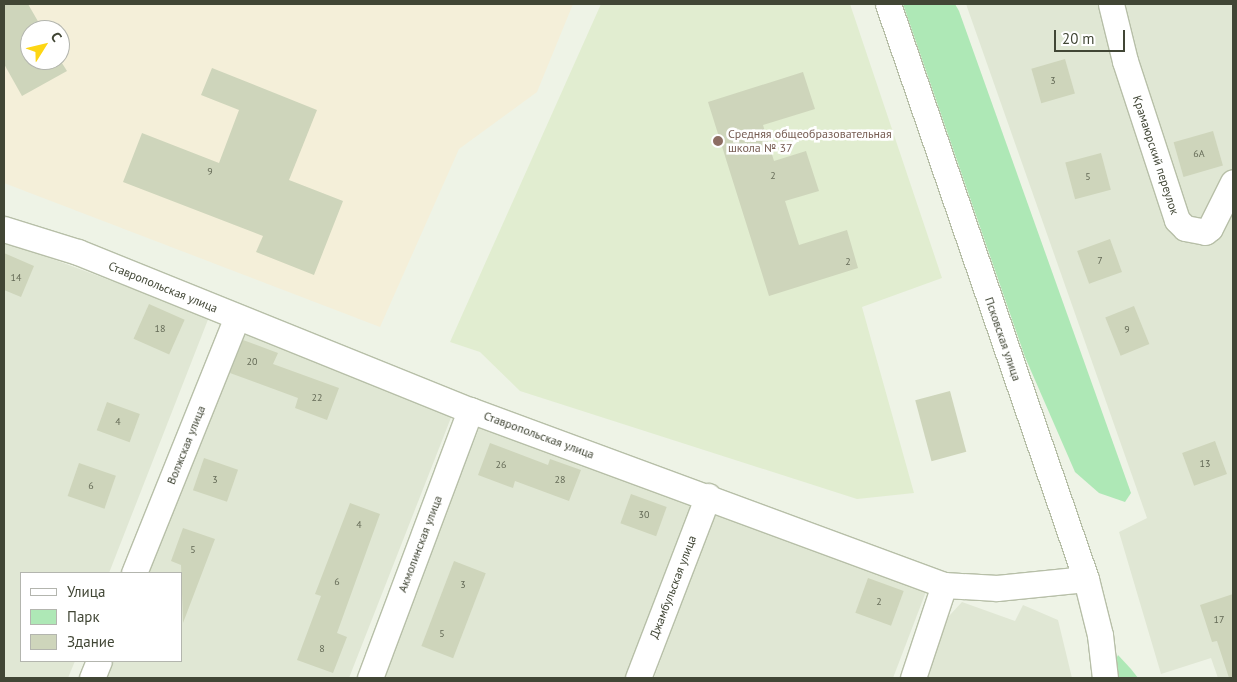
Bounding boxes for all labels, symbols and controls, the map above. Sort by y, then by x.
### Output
north arrow [20,20,70,70]
scale bar [1057,20,1128,52]
text: С [47,28,66,45]
text: 20 m [1062,29,1095,48]
house number: 3 [1050,75,1056,87]
street label: Крамаюрский переулок [1130,94,1182,216]
place label: Средняя общеобразовательная школа № 37 [728,127,892,155]
marker: Средняя общеобразовательная школа № 37 [712,135,724,147]
house number: 6А [1193,148,1205,160]
house number: 9 [207,166,213,178]
house number: 2 [770,170,776,182]
house number: 5 [1085,171,1091,183]
house number: 7 [1097,255,1103,267]
house number: 2 [845,256,851,268]
street label: Ставропольская улица [106,258,220,316]
house number: 14 [11,272,21,284]
street label: Псковская улица [982,295,1024,383]
house number: 18 [155,323,165,335]
house number: 9 [1124,324,1130,336]
house number: 20 [247,356,257,368]
house number: 22 [312,392,322,404]
street label: Волжская улица [164,403,208,487]
street label: Ставропольская улица [482,408,596,462]
house number: 4 [115,416,121,428]
house number: 13 [1200,458,1210,470]
house number: 26 [496,459,506,471]
house number: 3 [212,474,218,486]
house number: 28 [555,474,565,486]
house number: 6 [88,480,94,492]
street label: Акмолинская улица [395,494,445,594]
house number: 30 [639,509,649,521]
house number: 4 [356,519,362,531]
street label: Джамбульская улица [647,533,699,641]
house number: 5 [190,544,196,556]
legend [20,572,182,662]
house number: 6 [334,576,340,588]
house number: 3 [460,579,466,591]
text: Улица [67,582,105,601]
house number: 2 [876,596,882,608]
text: Парк [67,607,100,626]
house number: 17 [1214,614,1224,626]
house number: 5 [439,628,445,640]
text: Здание [67,632,115,651]
house number: 8 [319,643,325,655]

